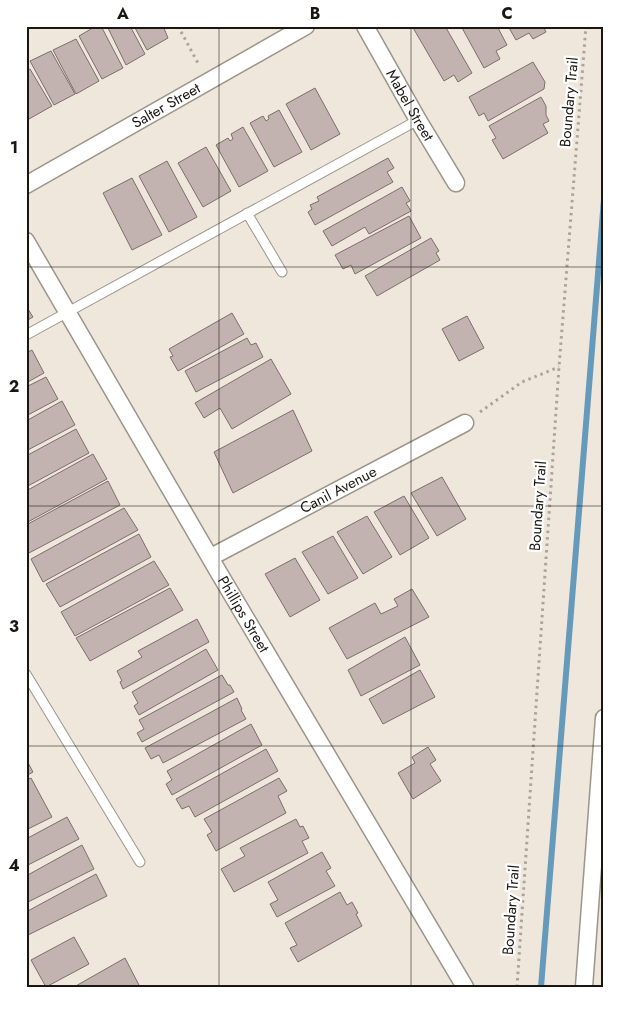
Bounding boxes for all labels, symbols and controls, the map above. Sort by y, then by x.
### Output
text: A [116,2,129,25]
text: B [310,2,320,25]
text: C [501,2,513,25]
street label: Boundary Trail [554,56,584,148]
street label: Mabel Street [381,65,439,146]
street label: Salter Street [128,77,205,134]
text: 1 [10,136,18,159]
text: 2 [9,375,19,398]
street label: Canil Avenue [296,460,381,519]
street label: Boundary Trail [524,460,552,552]
street label: Phillips Street [212,572,275,657]
text: 3 [9,615,19,638]
text: 4 [8,854,20,877]
street label: Boundary Trail [497,864,525,956]

